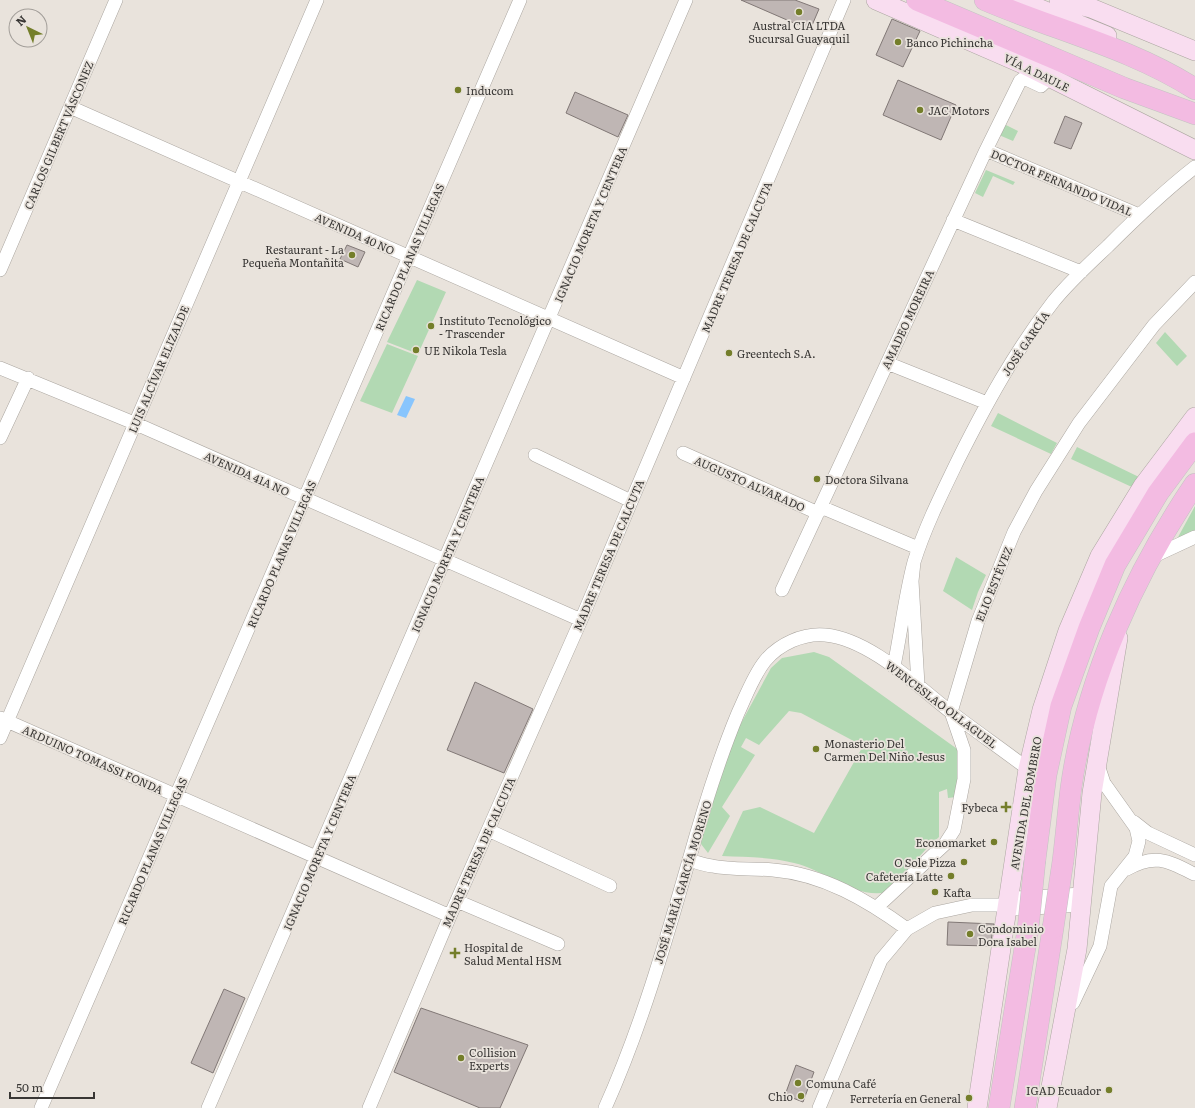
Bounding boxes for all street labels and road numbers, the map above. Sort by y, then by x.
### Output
street label: VÍA A DAULE [1001,49,1073,95]
street label: CARLOS GILBERT VÁSCONEZ [19,58,97,212]
street label: IGNACIO MORETA Y CENTERA [550,143,630,305]
street label: DOCTOR FERNANDO VIDAL [988,145,1136,219]
street label: MADRE TERESA DE CALCUTA [697,179,775,335]
street label: RICARDO PLANAS VILLEGAS [371,181,447,333]
street label: AVENIDA 40 NO [313,208,397,258]
street label: AMADEO MOREIRA [877,267,937,371]
street label: LUIS ALCÍVAR ELIZALDE [124,303,192,435]
street label: JOSÉ GARCÍA [998,308,1052,378]
street label: AVENIDA 41A NO [202,447,292,499]
street label: AUGUSTO ALVARADO [692,451,808,515]
street label: IGNACIO MORETA Y CENTERA [407,473,487,635]
street label: MADRE TERESA DE CALCUTA [569,477,647,633]
street label: RICARDO PLANAS VILLEGAS [243,478,319,630]
street label: ELIO ESTÉVEZ [971,544,1015,624]
street label: WENCESLAO OLLAGUEL [883,657,1001,751]
street label: ARDUINO TOMASSI FONDA [20,721,166,797]
street label: AVENIDA DEL BOMBERO [1005,735,1045,871]
street label: IGNACIO MORETA Y CENTERA [279,771,359,933]
street label: MADRE TERESA DE CALCUTA [438,774,518,930]
street label: RICARDO PLANAS VILLEGAS [114,775,190,927]
street label: JOSÉ MARÍA GARCÍA MORENO [649,798,715,966]

